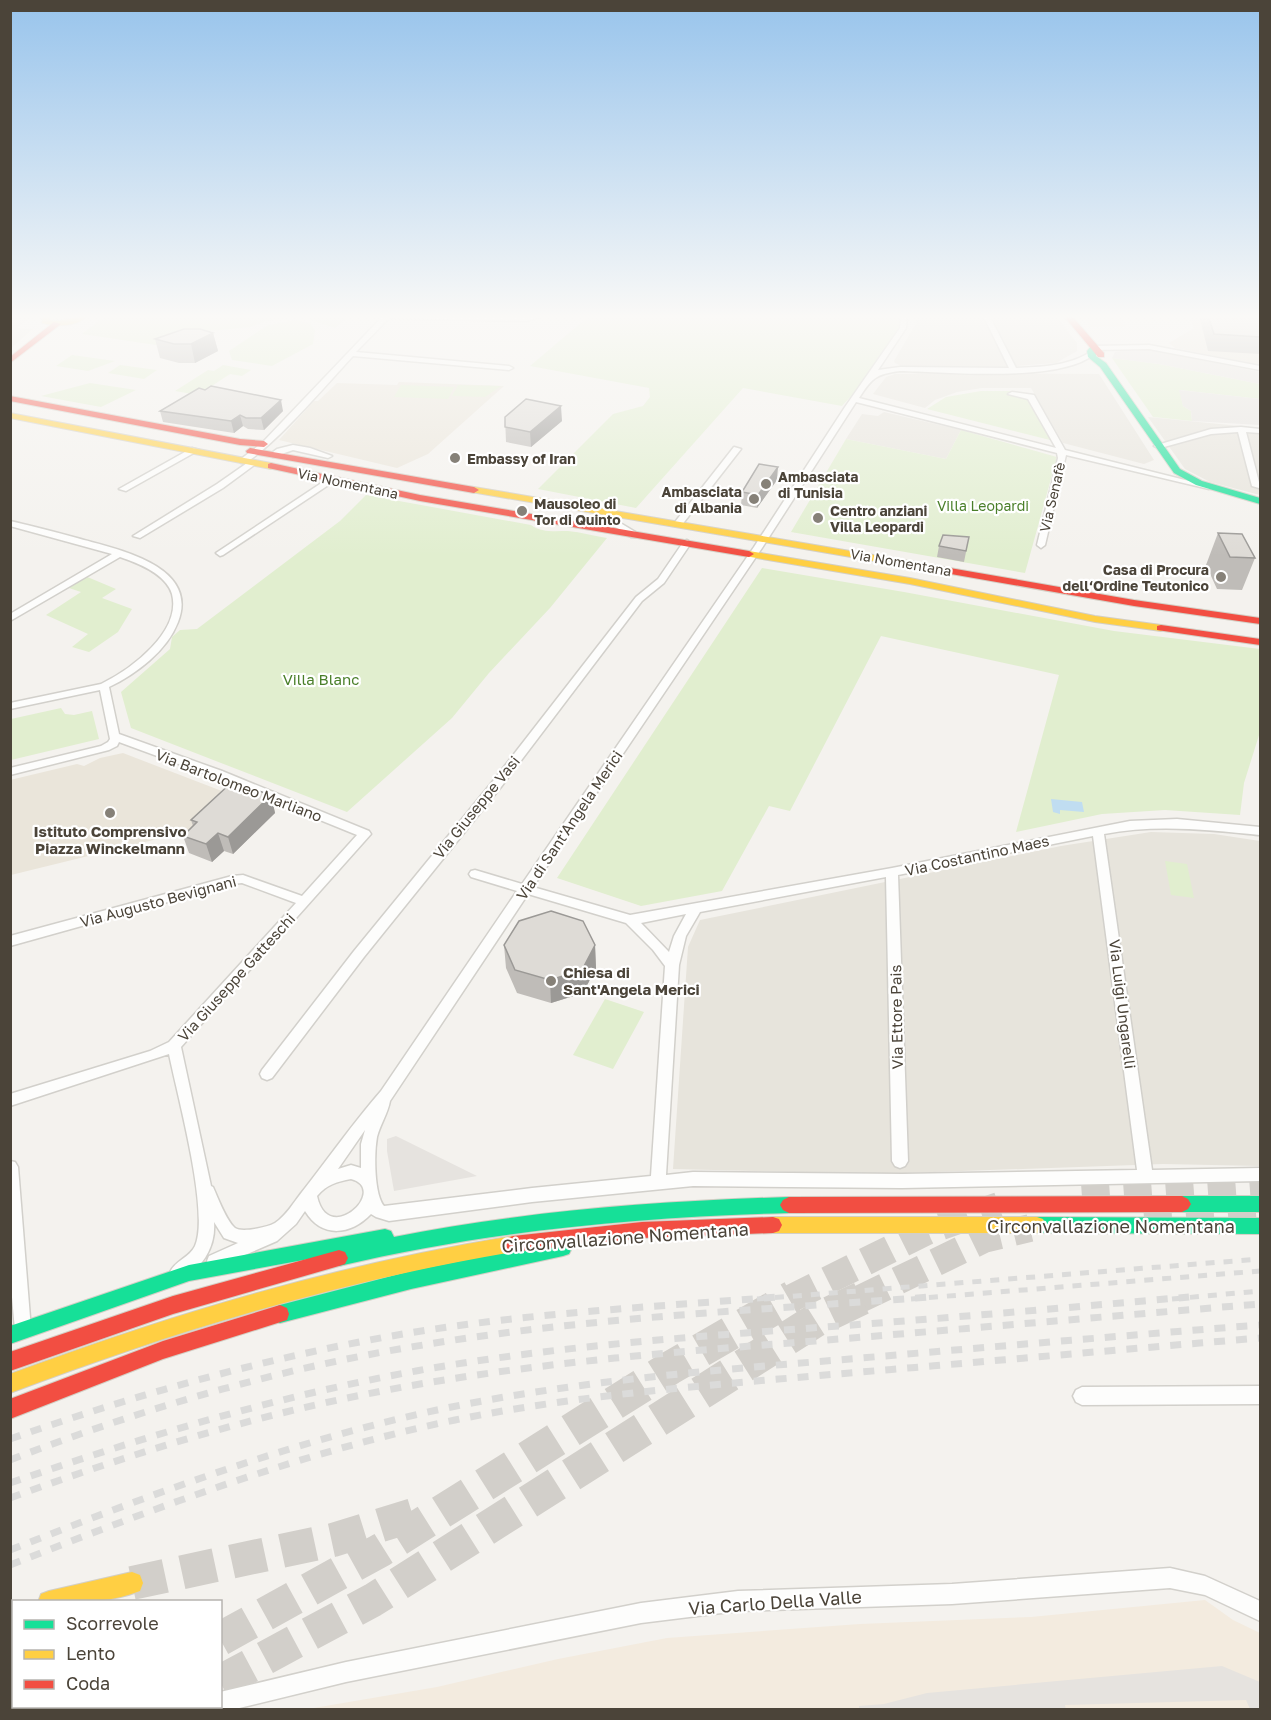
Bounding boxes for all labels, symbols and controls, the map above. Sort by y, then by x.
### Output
place label: Embassy of Iran [467,450,576,467]
marker: Embassy of Iran [448,451,462,465]
street label: Via Senafè [1036,460,1068,534]
street label: Via Nomentana [296,464,400,502]
place label: Ambasciata di Tunisia [778,468,859,501]
marker: Ambasciata di Tunisia [759,477,773,491]
place label: Ambasciata di Albania [662,483,742,516]
marker: Ambasciata di Albania [747,492,761,506]
place label: Mausoleo di Tor di Quinto [534,495,621,528]
park label: Villa Leopardi [937,497,1029,514]
place label: Centro anziani Villa Leopardi [830,502,928,535]
marker: Mausoleo di Tor di Quinto [515,504,529,518]
marker: Centro anziani Villa Leopardi [811,511,825,525]
street label: Via Nomentana [849,545,953,579]
place label: Casa di Procura dell‘Ordine Teutonico [1063,561,1209,594]
marker: Casa di Procura dell‘Ordine Teutonico [1214,570,1228,584]
park label: Villa Blanc [283,670,359,688]
street label: Via Bartolomeo Marliano [153,745,325,825]
street label: Via di Sant'Angela Merici [512,747,626,903]
street label: Via Giuseppe Vasi [429,752,523,862]
marker: Istituto Comprensivo Piazza Winckelmann [103,806,117,820]
place label: Istituto Comprensivo Piazza Winckelmann [34,822,186,857]
street label: Via Costantino Maes [903,831,1051,879]
street label: Via Augusto Bevignani [78,871,238,931]
street label: Via Giuseppe Gatteschi [174,909,298,1045]
street label: Via Luigi Ungarelli [1106,938,1140,1070]
place label: Chiesa di Sant'Angela Merici [563,963,700,998]
street label: Via Ettore Pais [886,965,906,1069]
marker: Chiesa di Sant'Angela Merici [544,974,558,988]
street label: Circonvallazione Nomentana [987,1215,1235,1237]
street label: Circonvallazione Nomentana [501,1217,749,1257]
street label: Via Carlo Della Valle [687,1585,863,1619]
legend [12,1600,222,1708]
text: Scorrevole [66,1612,159,1634]
text: Lento [66,1642,115,1664]
text: Coda [66,1672,110,1694]

